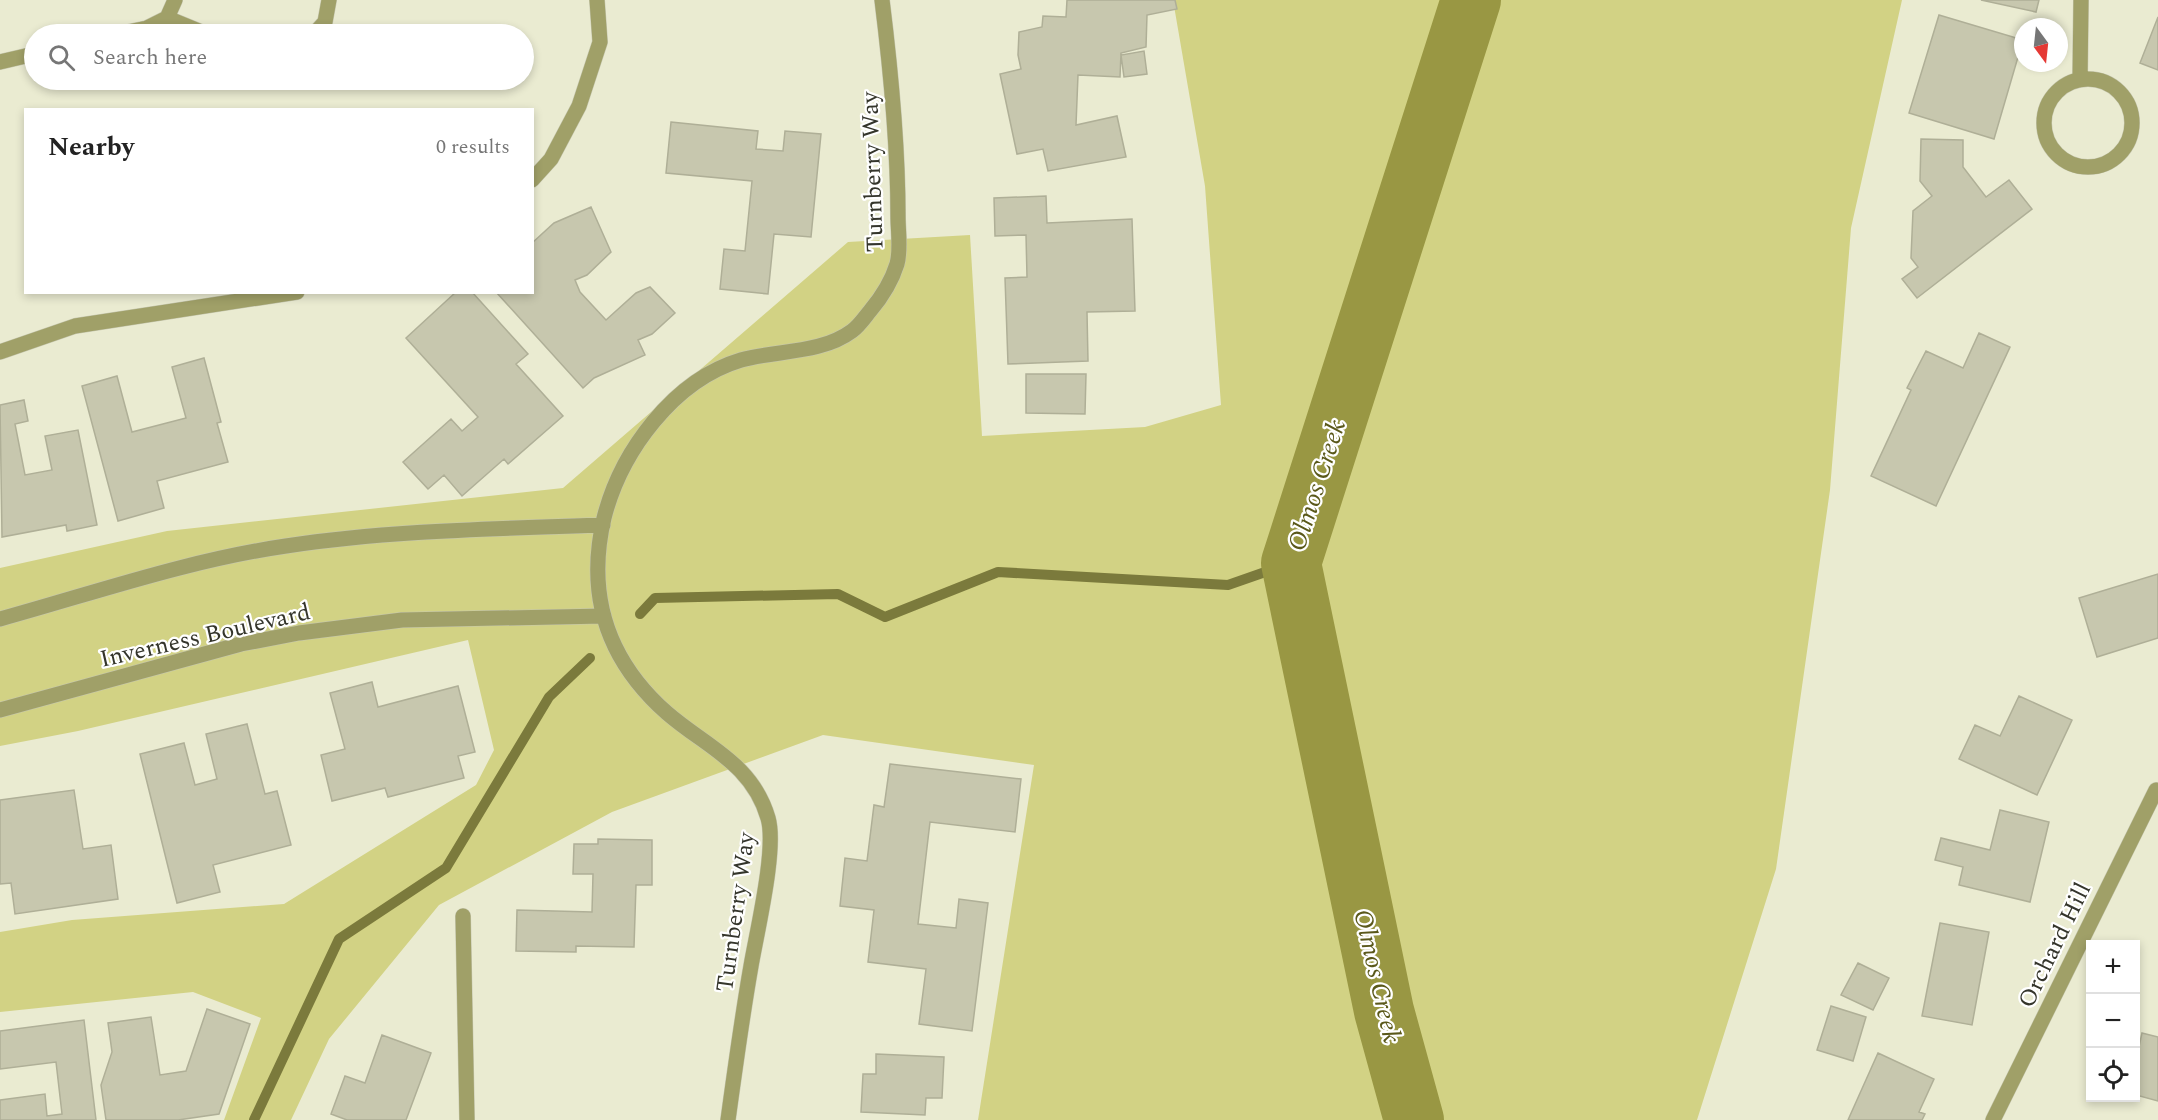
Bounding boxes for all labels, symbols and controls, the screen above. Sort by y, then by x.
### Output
north arrow [2014,18,2068,72]
search box [24,24,534,90]
icon: search [45,41,78,74]
text: Search here [93,41,207,74]
street label: Turnberry Way [852,90,894,253]
text: Nearby [48,127,134,167]
text: 0 results [436,132,510,162]
water label: Olmos Creek [1277,414,1357,556]
street label: Inverness Boulevard [96,594,314,678]
street label: Turnberry Way [707,829,765,994]
street label: Orchard Hill [2009,876,2101,1014]
water label: Olmos Creek [1342,905,1412,1047]
map controls [2086,940,2140,1102]
button: + [2086,940,2140,994]
button: − [2086,994,2140,1048]
button: locate [2086,1048,2140,1102]

